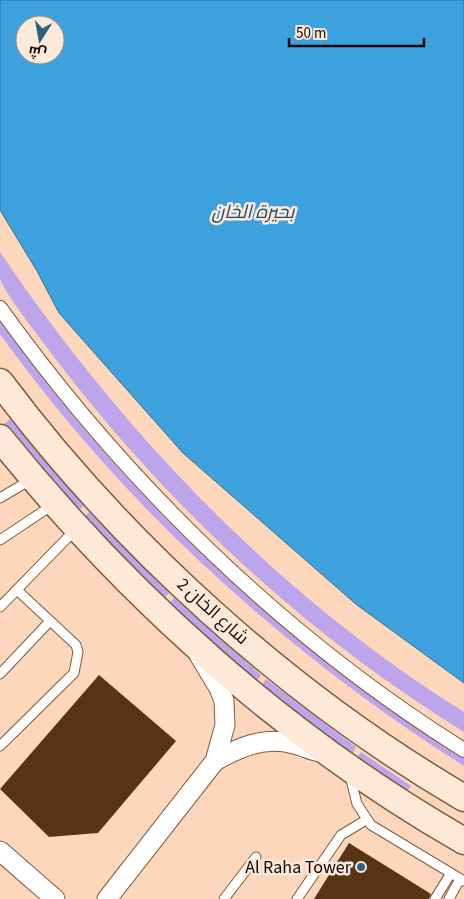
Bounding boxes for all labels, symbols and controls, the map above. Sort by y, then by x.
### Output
north arrow [15,15,65,65]
scale bar [289,15,424,47]
text: 50 m [296,23,326,44]
text: ش [27,40,48,63]
water label: بحيرة الخان [212,199,295,226]
street label: شارع الخان 2 [171,572,254,650]
place label: Al Raha Tower [245,855,352,880]
marker: Al Raha Tower [355,861,367,873]

